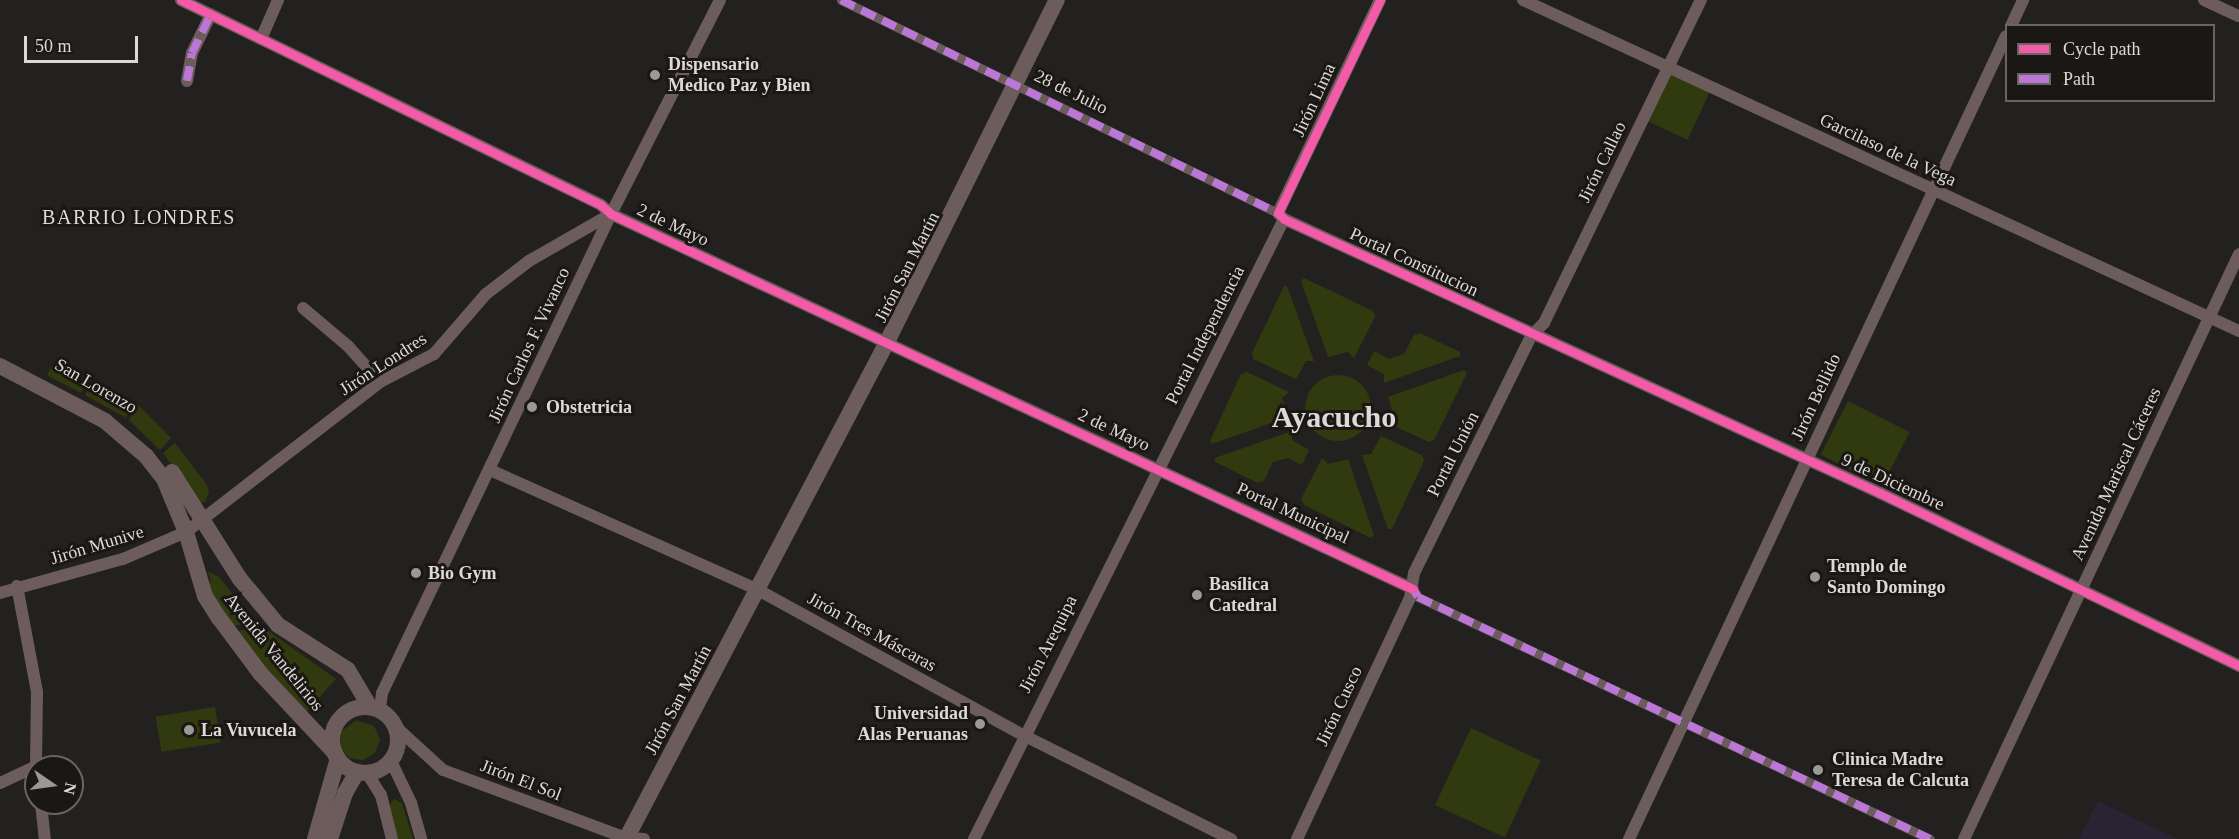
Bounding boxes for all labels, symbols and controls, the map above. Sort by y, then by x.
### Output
scale bar [27,24,141,62]
legend [2005,24,2215,102]
text: 50 m [35,36,72,56]
text: Cycle path [2063,39,2140,59]
place label: Dispensario Medico Paz y Bien [668,54,810,97]
street label: Jirón Lima [1288,60,1340,140]
street label: 28 de Julio [1031,65,1111,119]
marker: Dispensario Medico Paz y Bien [646,66,664,84]
text: Path [2063,69,2095,89]
street label: Garcilaso de la Vega [1816,109,1960,191]
street label: Jirón Callao [1573,118,1631,206]
street label: 2 de Mayo [634,199,712,251]
district label: BARRIO LONDRES [42,205,236,229]
street label: Jirón San Martín [870,208,944,326]
street label: Portal Constitucion [1346,223,1482,301]
street label: Portal Independencia [1161,262,1249,408]
street label: Jirón Carlos F. Vivanco [483,264,575,426]
street label: Jirón Londres [335,328,431,400]
street label: Jirón Bellido [1786,350,1846,444]
street label: San Lorenzo [51,354,141,418]
street label: Avenida Mariscal Cáceres [2066,384,2166,564]
place label: Obstetricia [546,396,632,418]
marker: Obstetricia [523,398,541,416]
district label: Ayacucho [1272,399,1396,435]
street label: 2 de Mayo [1075,404,1153,456]
street label: Portal Unión [1422,408,1484,500]
street label: 9 de Diciembre [1838,449,1948,515]
street label: Portal Municipal [1233,478,1353,548]
street label: Jirón Munive [48,521,146,569]
place label: Templo de Santo Domingo [1827,556,1946,598]
place label: Bio Gym [428,562,497,584]
marker: Bio Gym [409,566,423,580]
marker: Templo de Santo Domingo [1808,570,1822,584]
place label: Basílica Catedral [1209,574,1277,616]
street label: Avenida Vandelirios [220,588,328,716]
street label: Jirón Tres Máscaras [804,588,940,676]
marker: Basílica Catedral [1190,588,1204,602]
street label: Jirón Arequipa [1014,591,1082,697]
street label: Jirón San Martín [640,642,716,758]
street label: Jirón Cusco [1311,663,1367,749]
place label: Universidad Alas Peruanas [857,703,968,746]
marker: Universidad Alas Peruanas [973,717,987,731]
place label: La Vuvucela [201,719,297,741]
marker: La Vuvucela [182,723,196,737]
place label: Clinica Madre Teresa de Calcuta [1832,749,1969,792]
north arrow [24,755,84,815]
street label: Jirón El Sol [477,755,565,805]
marker: Clinica Madre Teresa de Calcuta [1809,761,1827,779]
text: N [60,781,80,796]

